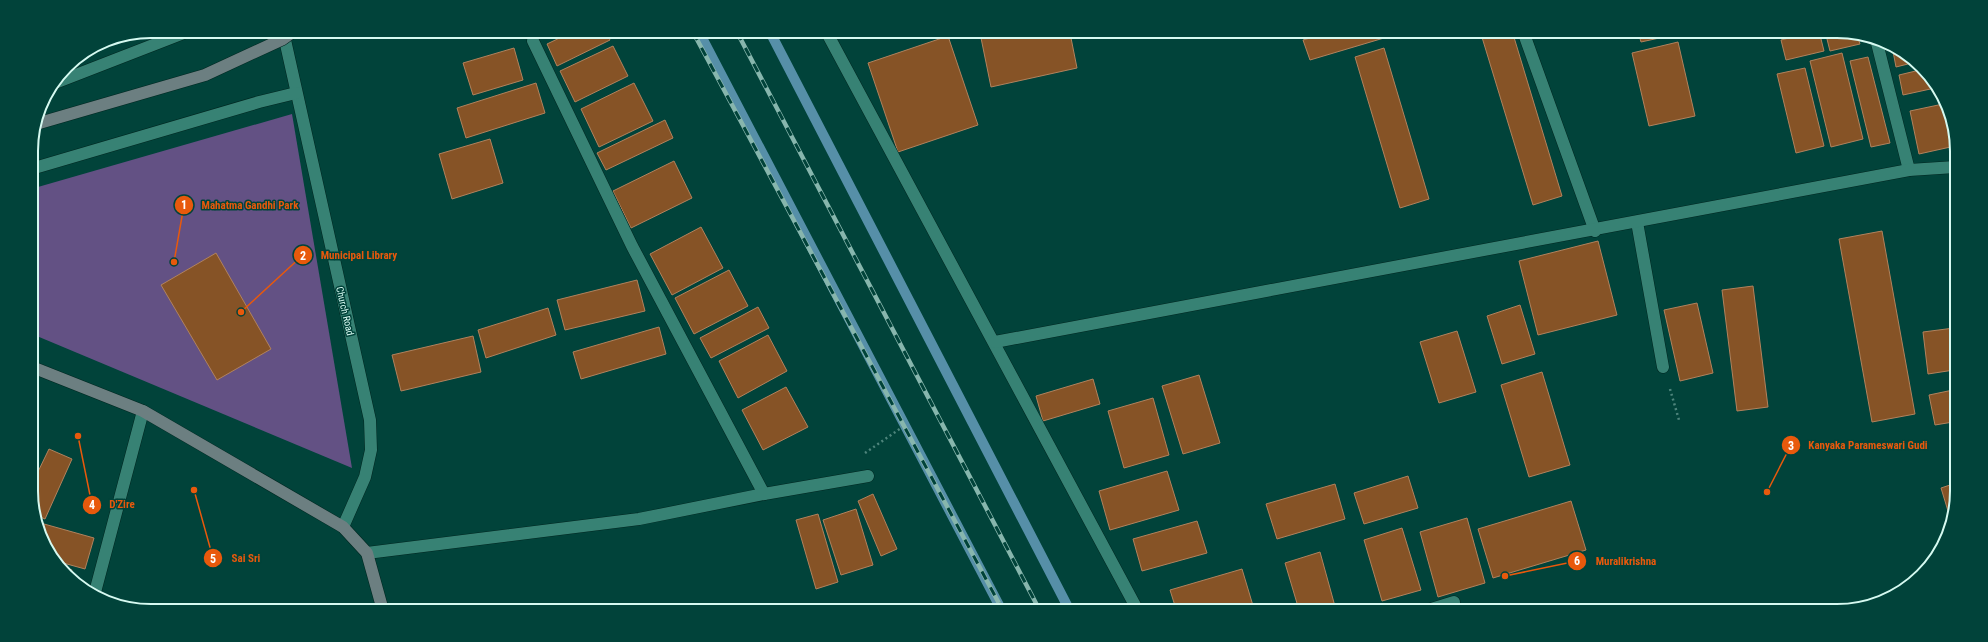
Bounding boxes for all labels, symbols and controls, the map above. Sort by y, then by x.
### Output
callout: Mahatma Gandhi Park [174,193,307,216]
text: 1 [181,198,187,212]
text: Mahatma Gandhi Park [202,199,299,212]
callout: Municipal Library [293,244,405,267]
text: 2 [300,249,306,263]
text: Municipal Library [321,249,397,262]
street label: Church Road [334,285,356,337]
callout: Kanyaka Parameswari Gudi [1781,434,1936,457]
text: 3 [1788,439,1794,453]
text: Kanyaka Parameswari Gudi [1808,439,1928,452]
callout: D'Zire [82,493,143,516]
text: 4 [89,498,95,512]
text: D'Zire [109,498,135,511]
callout: Sai Sri [203,547,268,570]
callout: Muralikrishna [1567,549,1664,572]
text: 5 [210,552,216,566]
text: Sai Sri [232,552,261,565]
text: 6 [1574,554,1580,568]
text: Muralikrishna [1596,555,1656,568]

